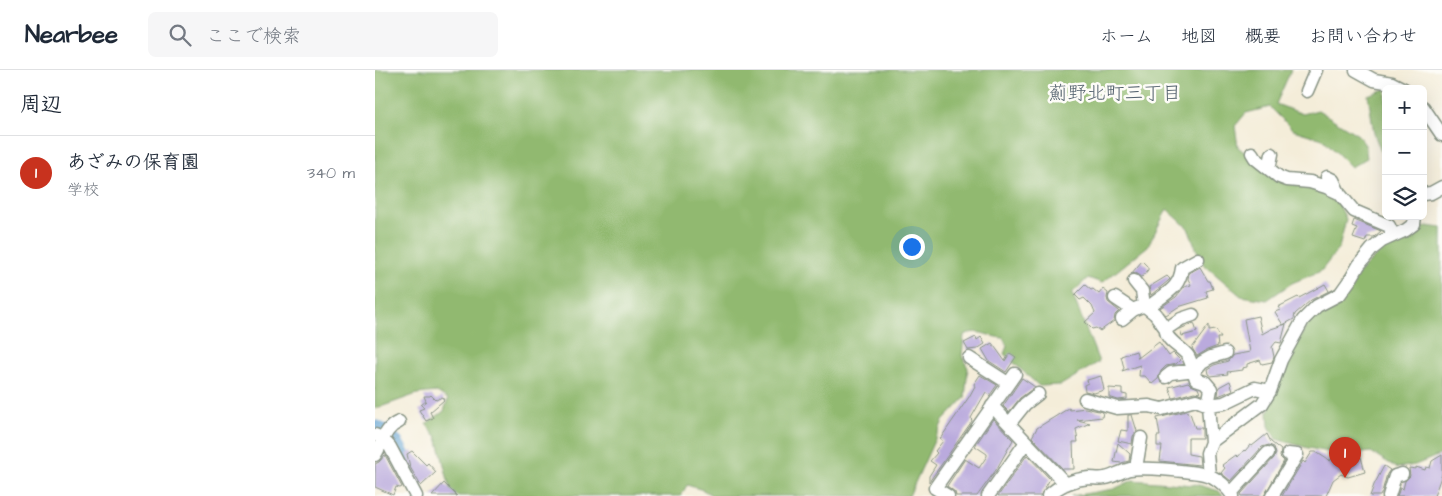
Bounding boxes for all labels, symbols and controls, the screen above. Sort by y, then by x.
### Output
search box [148,12,498,57]
text: Nearbee [25,18,118,52]
icon: search [166,21,194,49]
text: ここで検索 [206,23,301,50]
text: ホーム [1100,24,1153,49]
text: 地図 [1181,24,1217,49]
text: 概要 [1245,24,1281,49]
text: お問い合わせ [1309,24,1417,49]
district label: 薊野北町三丁目 [1048,80,1182,107]
map controls [1382,85,1427,220]
button: + [1382,85,1427,130]
text: 周辺 [20,90,62,119]
button: − [1382,130,1427,175]
text: あざみの保育園 [67,149,199,176]
text: 1 [35,162,37,184]
text: 340 m [307,162,355,184]
button: layers [1382,175,1427,220]
text: 学校 [67,179,99,201]
your location [899,234,925,260]
pin: 1 [1329,437,1361,478]

